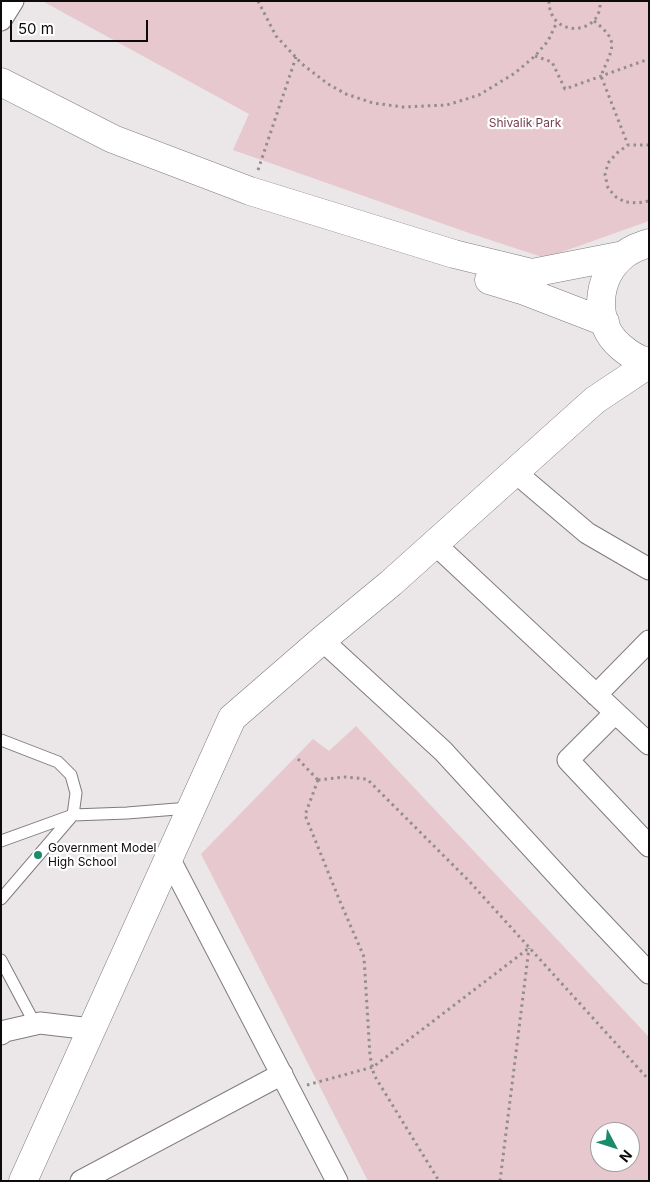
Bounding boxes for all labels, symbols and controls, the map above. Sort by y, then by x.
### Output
scale bar [12,10,150,42]
text: 50 m [18,19,54,38]
park label: Shivalik Park [489,116,561,130]
place label: Government Model High School [48,841,156,869]
marker: Government Model High School [32,849,44,861]
north arrow [590,1122,640,1172]
text: N [616,1147,636,1166]

